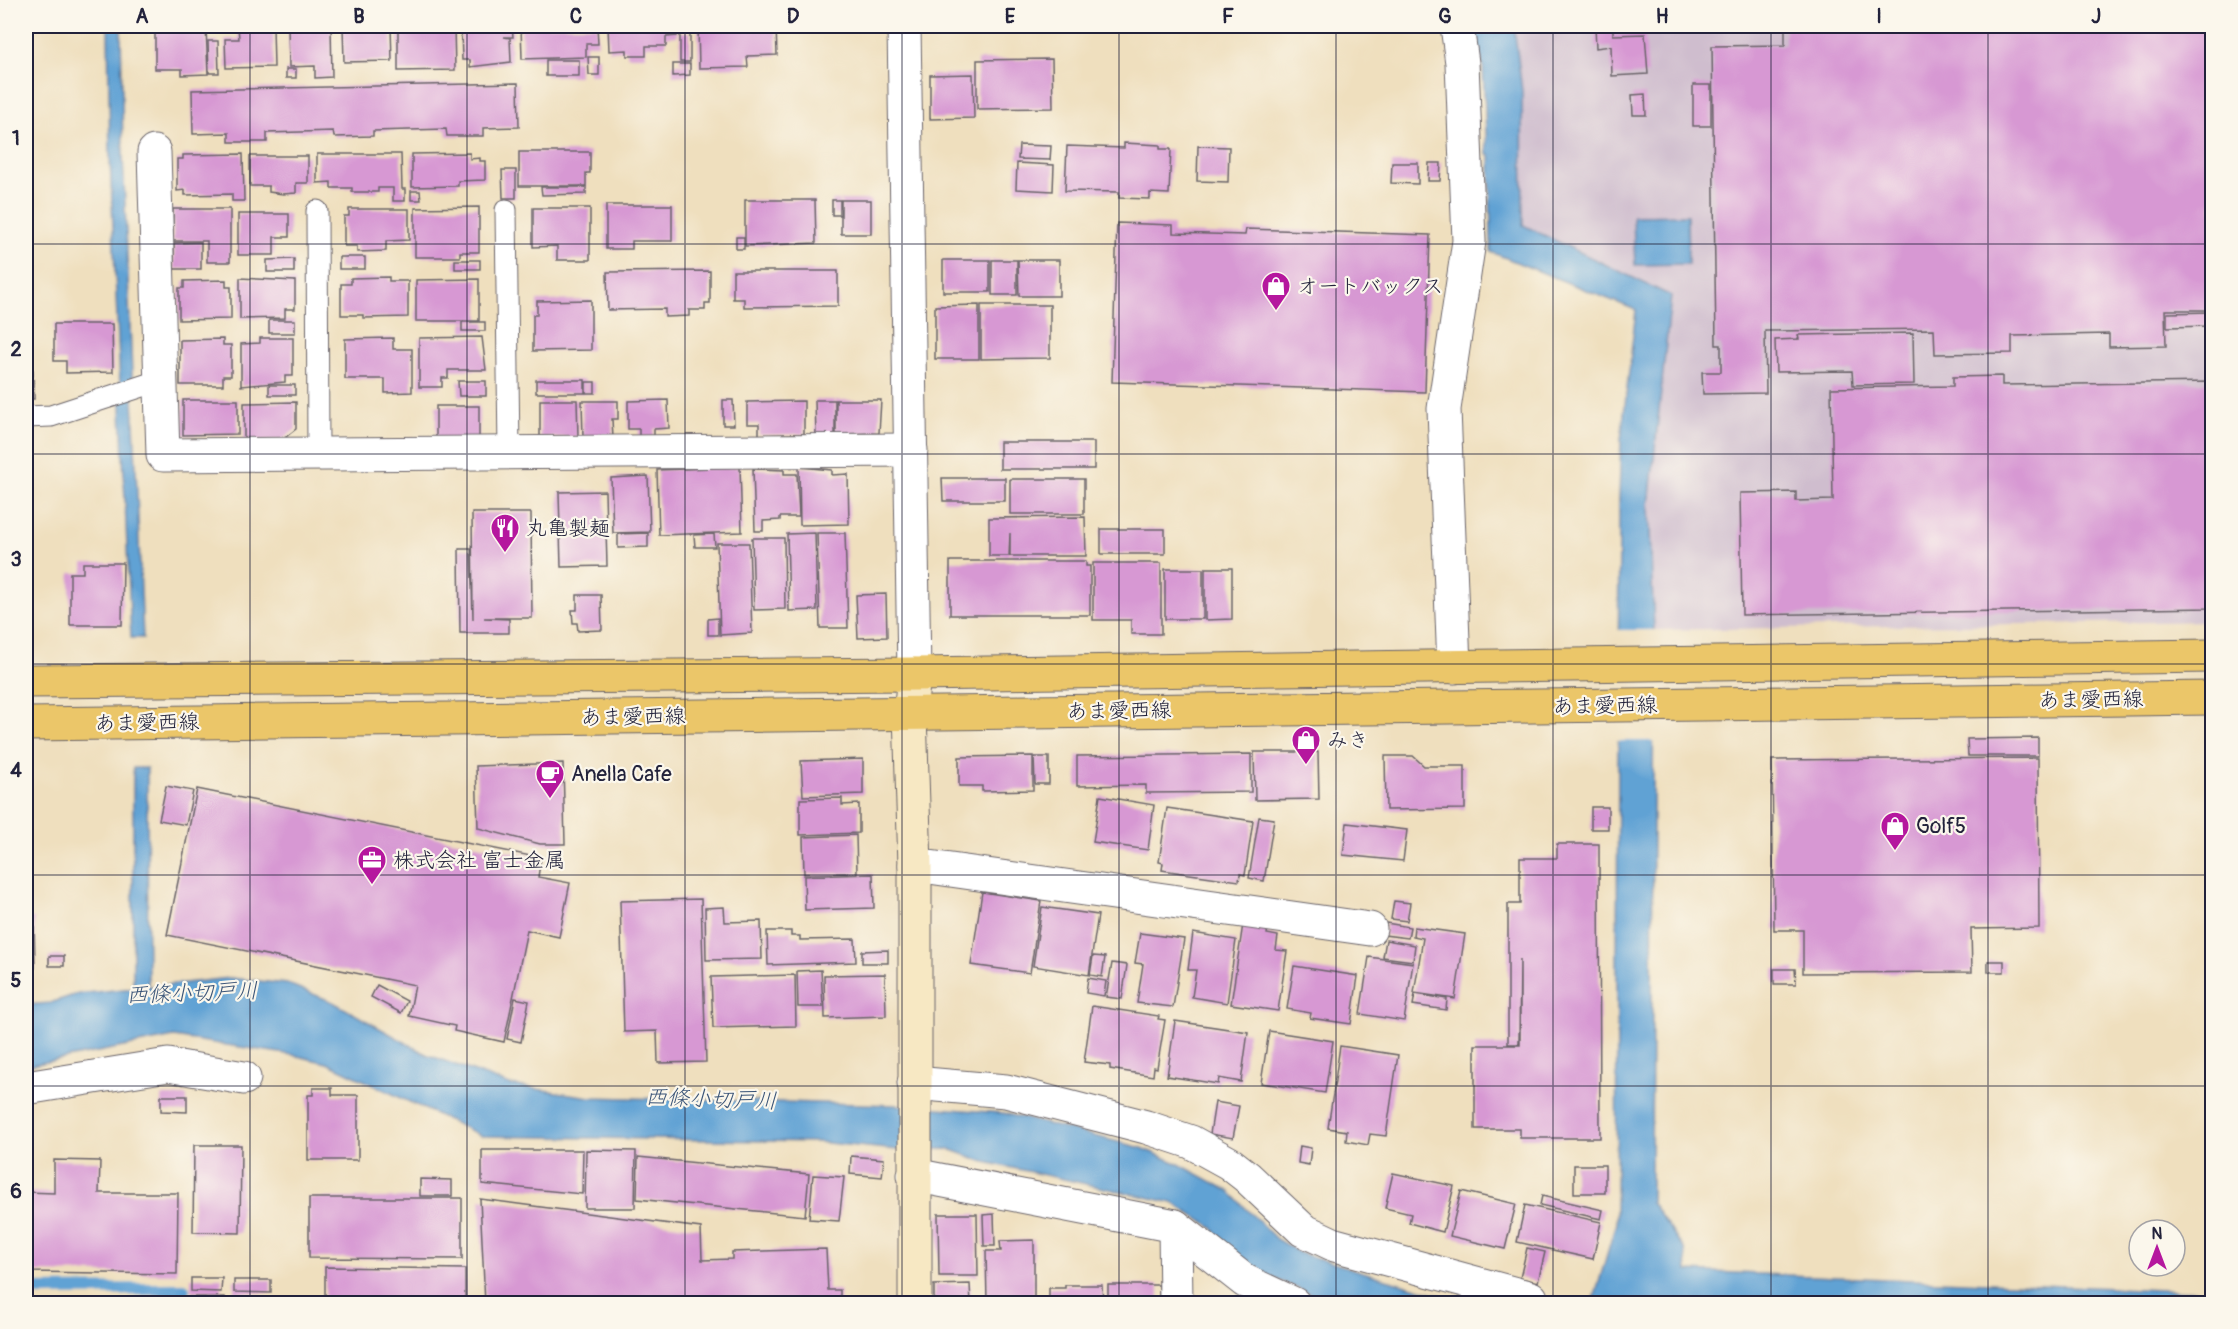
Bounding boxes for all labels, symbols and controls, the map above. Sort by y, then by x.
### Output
text: A [136,4,149,29]
text: B [353,4,365,29]
text: C [570,4,582,29]
text: D [787,4,800,29]
text: E [1005,4,1016,29]
text: F [1222,4,1234,29]
text: G [1438,4,1452,29]
text: H [1656,4,1669,29]
text: I [1876,4,1882,29]
text: J [2091,4,2101,29]
text: 1 [12,126,20,151]
shop icon: オートバックス [1260,270,1292,312]
place label: オートバックス [1297,273,1444,300]
text: 2 [10,337,22,362]
restaurant icon: 丸亀製麺 [489,512,521,554]
place label: 丸亀製麺 [526,515,610,542]
text: 3 [10,547,22,572]
street label: あま愛西線 [2038,686,2144,714]
street label: あま愛西線 [1552,692,1658,720]
street label: あま愛西線 [1066,697,1172,725]
street label: あま愛西線 [580,703,686,731]
street label: あま愛西線 [94,709,200,737]
shop icon: みき [1290,724,1322,766]
place label: みき [1327,727,1369,754]
text: 4 [10,758,22,783]
cafe icon: Anella Cafe [534,758,566,800]
place label: Anella Cafe [571,761,672,788]
shop icon: Golf5 [1879,810,1911,852]
place label: Golf5 [1916,813,1966,840]
office icon: 株式会社 富士金属 [356,844,388,886]
place label: 株式会社 富士金属 [393,847,566,874]
text: 5 [11,968,22,993]
water label: 西條小切戸川 [126,977,258,1009]
water label: 西條小切戸川 [645,1083,777,1115]
text: 6 [10,1179,22,1204]
north arrow [2127,1218,2187,1278]
text: N [2152,1224,2163,1244]

